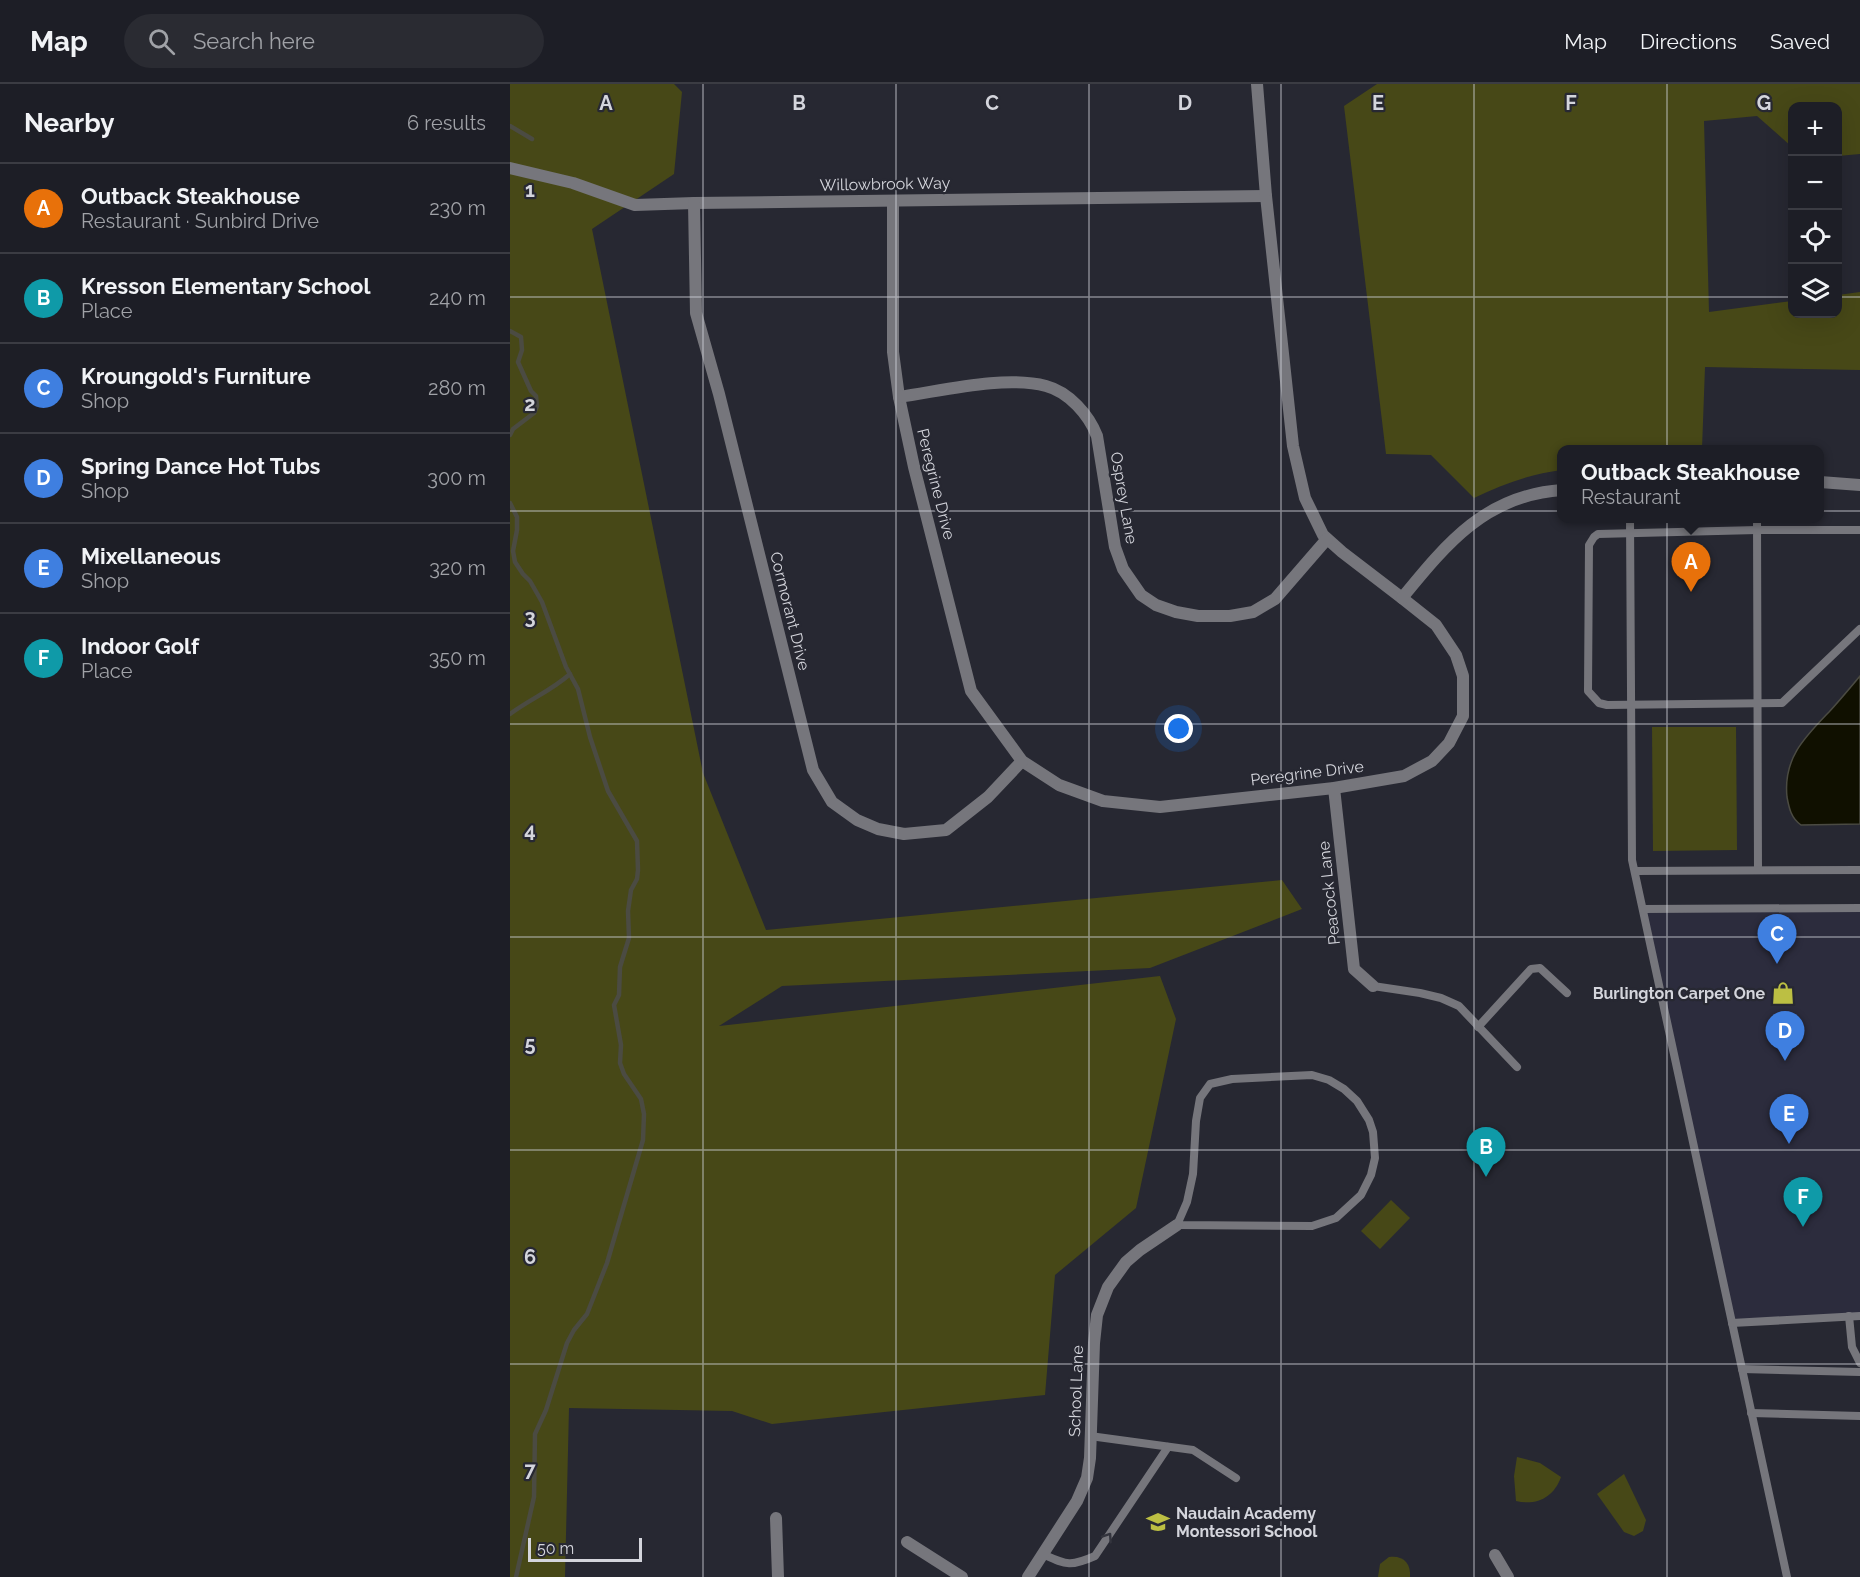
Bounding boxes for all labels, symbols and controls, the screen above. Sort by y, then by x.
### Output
search box [124,14,544,68]
text: Map [30,25,88,58]
icon: search [145,25,178,58]
text: Search here [193,28,315,54]
text: Map [1564,29,1607,54]
text: Directions [1640,29,1737,54]
text: Saved [1770,29,1830,54]
text: A [599,91,613,115]
text: B [792,91,806,115]
text: C [985,91,999,115]
text: D [1178,91,1192,115]
text: E [1372,91,1384,115]
text: F [1565,91,1577,115]
text: G [1757,91,1771,115]
map controls [1788,102,1842,318]
button: + [1788,102,1842,156]
text: Nearby [24,108,114,138]
text: 6 results [407,111,486,135]
button: − [1788,156,1842,210]
street label: Willowbrook Way [820,173,951,195]
text: 1 [525,178,535,202]
text: Outback Steakhouse [81,183,300,209]
text: A [37,196,50,220]
text: 230 m [429,196,486,220]
text: Restaurant · Sunbird Drive [81,209,319,233]
button: locate [1788,210,1842,264]
button: layers [1788,264,1842,318]
text: Kresson Elementary School [81,273,370,299]
text: B [37,286,50,310]
text: 240 m [429,286,486,310]
text: Place [81,299,132,323]
text: Kroungold's Furniture [81,363,311,389]
text: C [37,376,50,400]
text: 280 m [428,376,486,400]
text: Shop [81,389,129,413]
text: 2 [524,392,536,416]
street label: Peregrine Drive [913,426,959,542]
popup [1557,445,1824,523]
street label: Osprey Lane [1107,450,1141,546]
text: Spring Dance Hot Tubs [81,453,320,479]
text: Outback Steakhouse [1581,459,1800,485]
text: D [36,466,51,490]
text: 300 m [427,466,486,490]
text: Shop [81,479,129,503]
text: Restaurant [1581,485,1681,509]
pin: A [1672,542,1710,592]
text: Mixellaneous [81,543,221,569]
street label: Cormorant Drive [766,550,814,672]
text: E [37,556,50,580]
text: 320 m [429,556,486,580]
text: Shop [81,569,129,593]
text: 3 [524,605,536,629]
text: Indoor Golf [81,633,199,659]
text: F [38,646,49,670]
text: 350 m [429,646,486,670]
text: Place [81,659,132,683]
your location [1164,714,1193,743]
street label: Peregrine Drive [1249,757,1365,789]
text: 4 [524,818,536,842]
street label: Peacock Lane [1314,840,1344,946]
pin: C [1758,914,1796,964]
shop icon: Burlington Carpet One [1770,980,1796,1006]
place label: Burlington Carpet One [1593,984,1765,1003]
pin: D [1766,1012,1804,1061]
text: 5 [524,1032,536,1056]
pin: E [1770,1094,1808,1144]
pin: B [1466,1128,1506,1177]
pin: F [1784,1178,1822,1227]
text: 6 [524,1245,536,1269]
street label: School Lane [1065,1345,1087,1437]
text: 7 [524,1458,536,1482]
place label: Naudain Academy Montessori School [1176,1504,1318,1541]
school or university icon: Naudain Academy Montessori School [1145,1509,1171,1535]
one-way arrow [1101,1533,1112,1544]
scale bar [528,1535,642,1562]
text: 50 m [537,1539,574,1558]

